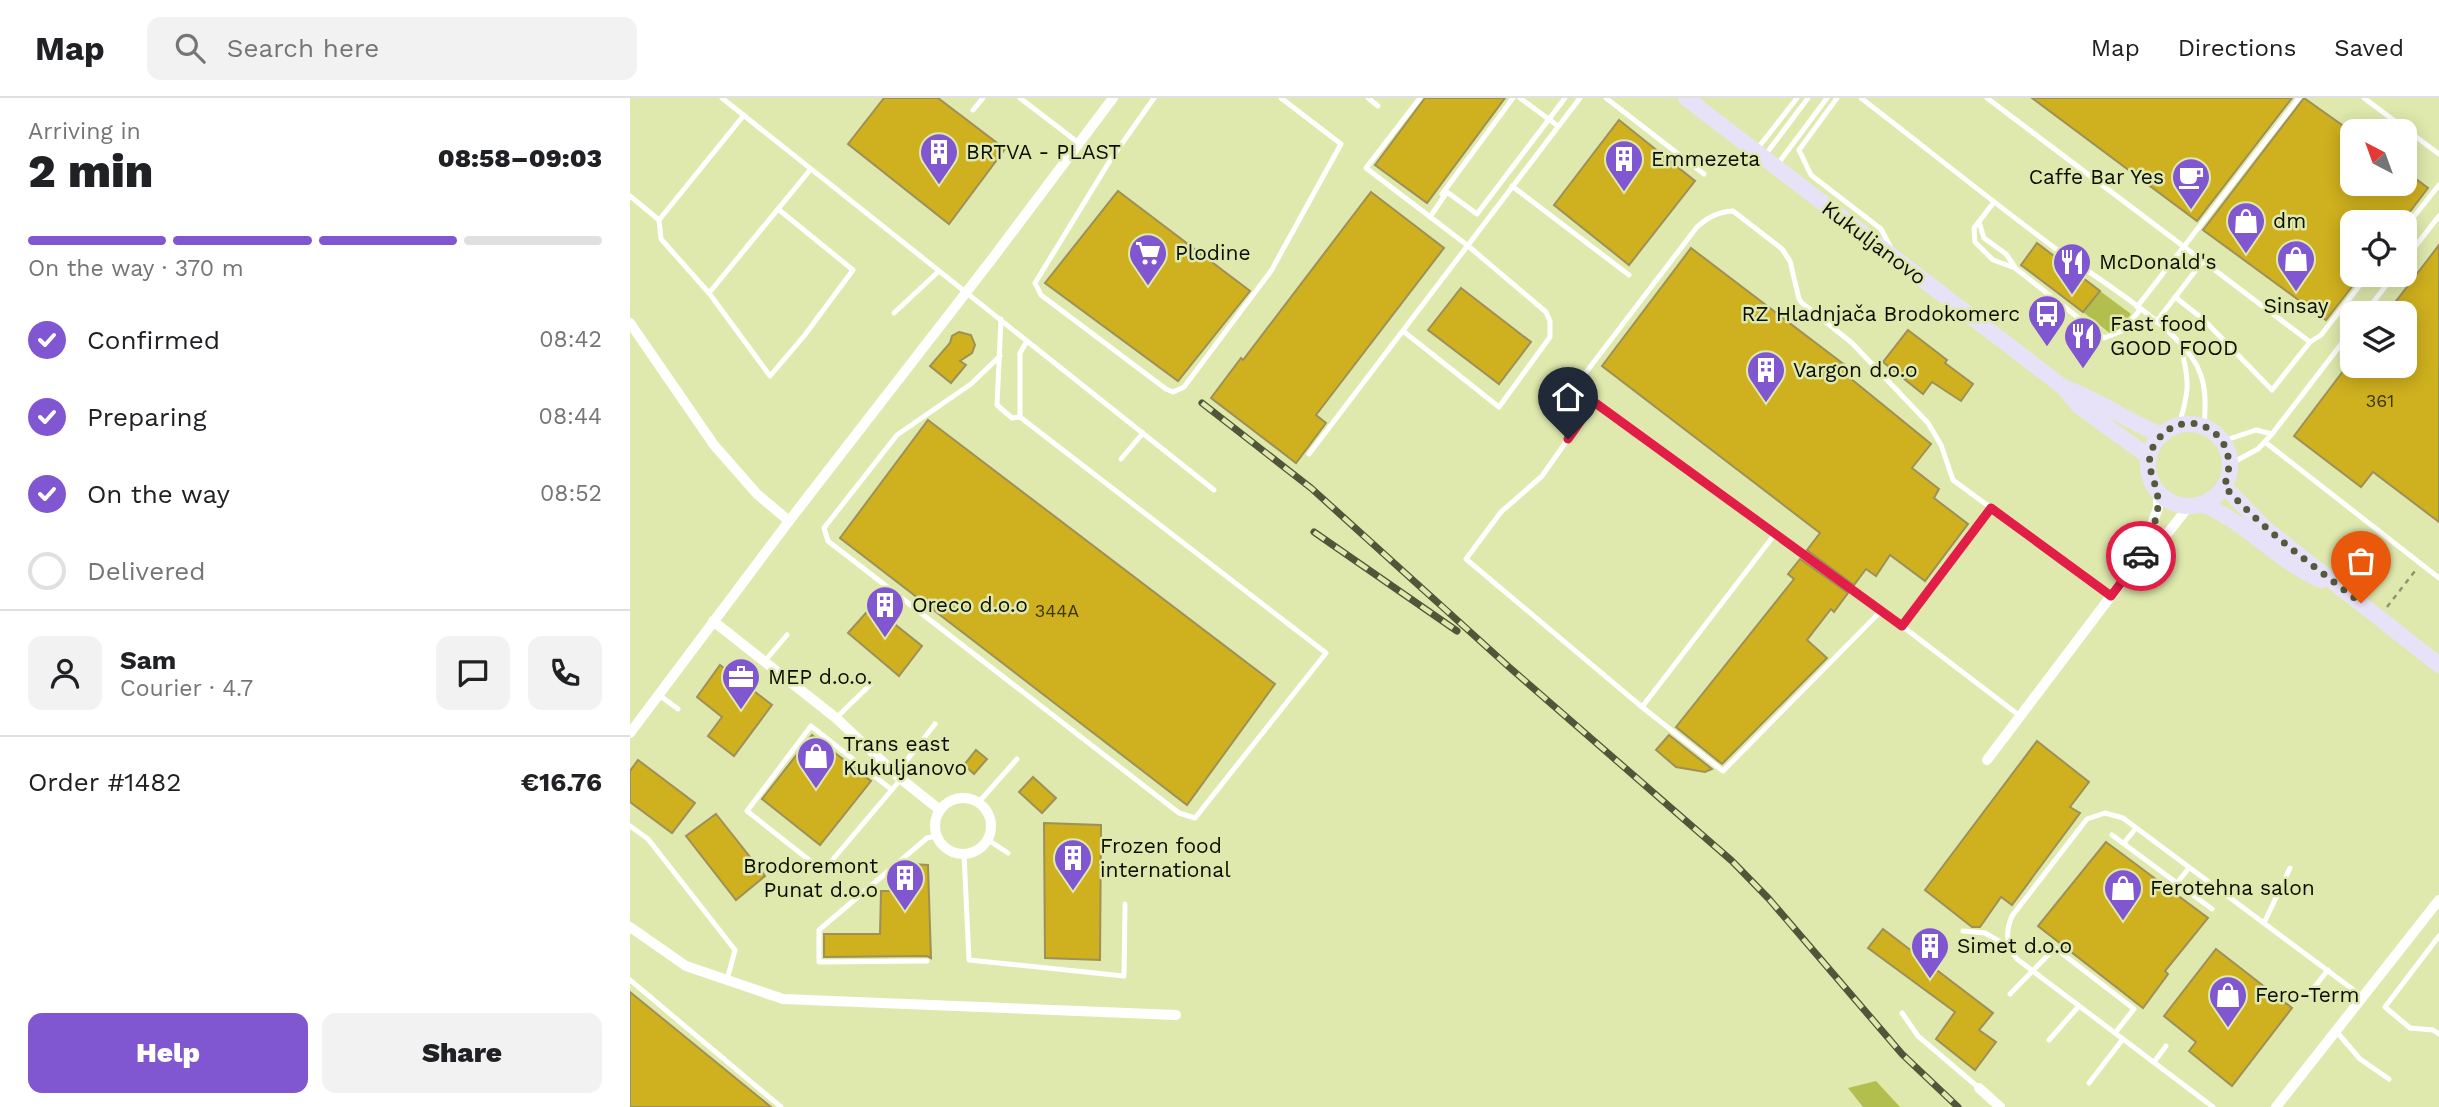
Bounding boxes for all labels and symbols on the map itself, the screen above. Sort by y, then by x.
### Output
north arrow [2340,119,2417,196]
building icon: BRTVA - PLAST [918,131,960,186]
building icon: Emmezeta [1603,138,1645,193]
place label: BRTVA - PLAST [966,139,1121,164]
place label: Emmezeta [1651,146,1760,171]
cafe icon: Caffe Bar Yes [2170,156,2212,211]
place label: Caffe Bar Yes [2029,164,2164,189]
street label: Kukuljanovo [1817,195,1931,290]
shop icon: dm [2225,200,2267,255]
place label: dm [2273,208,2306,233]
supermarket icon: Plodine [1127,232,1169,287]
shop icon: Sinsay [2275,238,2317,293]
place label: Plodine [1175,240,1251,265]
restaurant icon: McDonald's [2051,241,2093,296]
place label: McDonald's [2099,249,2216,274]
bus stop icon: RZ Hladnjača Brodokomerc [2026,293,2068,348]
place label: Sinsay [2263,293,2329,318]
place label: RZ Hladnjača Brodokomerc [1742,301,2020,326]
place label: Fast food GOOD FOOD [2110,311,2238,360]
restaurant icon: Fast food GOOD FOOD [2062,315,2104,370]
building icon: Vargon d.o.o [1745,349,1787,404]
place label: Vargon d.o.o [1793,357,1918,382]
pin [1538,367,1598,439]
house number: 361 [2366,390,2394,411]
courier [2106,521,2176,591]
pin [2331,531,2391,603]
building icon: Oreco d.o.o [864,584,906,639]
place label: Oreco d.o.o [912,592,1028,617]
house number: 344A [1035,600,1079,621]
office icon: MEP d.o.o. [720,656,762,711]
place label: MEP d.o.o. [768,664,872,689]
place label: Trans east Kukuljanovo [843,731,967,780]
shop icon: Trans east Kukuljanovo [795,735,837,790]
place label: Frozen food international [1100,833,1231,882]
building icon: Frozen food international [1052,837,1094,892]
place label: Brodoremont Punat d.o.o [743,853,878,902]
building icon: Brodoremont Punat d.o.o [884,857,926,912]
shop icon: Ferotehna salon [2102,867,2144,922]
place label: Ferotehna salon [2150,875,2315,900]
building icon: Simet d.o.o [1909,925,1951,980]
place label: Simet d.o.o [1957,933,2072,958]
shop icon: Fero-Term [2207,974,2249,1029]
place label: Fero-Term [2255,982,2359,1007]

